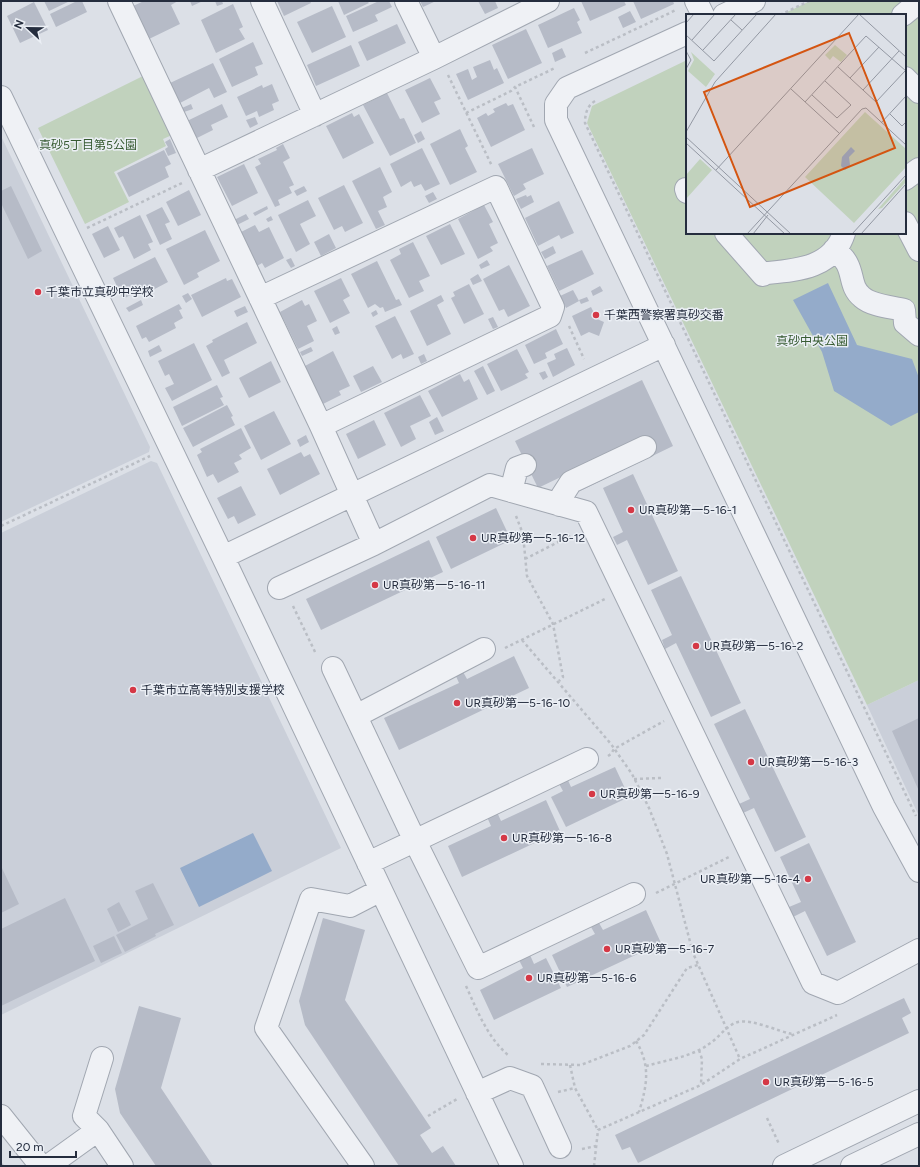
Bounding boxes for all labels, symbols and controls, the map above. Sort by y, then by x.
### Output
north arrow [8,8,48,48]
inset map [686,14,906,234]
text: N [12,18,27,31]
park label: 真砂5丁目第5公園 [39,138,137,152]
place label: 千葉市立真砂中学校 [46,285,154,299]
marker: 千葉市立真砂中学校 [33,287,43,297]
place label: 千葉西警察署真砂交番 [604,308,724,322]
marker: 千葉西警察署真砂交番 [591,310,601,320]
park label: 真砂中央公園 [776,334,848,348]
place label: UR真砂第一5-16-1 [639,503,737,517]
marker: UR真砂第一5-16-1 [626,505,636,515]
place label: UR真砂第一5-16-12 [481,531,585,545]
marker: UR真砂第一5-16-12 [468,533,478,543]
place label: UR真砂第一5-16-11 [383,578,486,592]
marker: UR真砂第一5-16-11 [370,580,380,590]
place label: UR真砂第一5-16-2 [704,639,803,653]
marker: UR真砂第一5-16-2 [691,641,701,651]
place label: 千葉市立高等特別支援学校 [141,683,285,697]
marker: 千葉市立高等特別支援学校 [128,685,138,695]
place label: UR真砂第一5-16-10 [465,696,571,710]
marker: UR真砂第一5-16-10 [452,698,462,708]
place label: UR真砂第一5-16-3 [759,755,858,769]
marker: UR真砂第一5-16-3 [746,757,756,767]
place label: UR真砂第一5-16-9 [600,787,700,801]
marker: UR真砂第一5-16-9 [587,789,597,799]
place label: UR真砂第一5-16-8 [512,831,612,845]
marker: UR真砂第一5-16-8 [499,833,509,843]
place label: UR真砂第一5-16-4 [700,872,801,886]
marker: UR真砂第一5-16-4 [803,874,813,884]
place label: UR真砂第一5-16-7 [615,942,715,956]
marker: UR真砂第一5-16-7 [602,944,612,954]
place label: UR真砂第一5-16-6 [537,971,637,985]
marker: UR真砂第一5-16-6 [524,973,534,983]
place label: UR真砂第一5-16-5 [774,1075,874,1089]
marker: UR真砂第一5-16-5 [761,1077,771,1087]
scale bar [10,1133,76,1159]
text: 20 m [16,1140,44,1154]

